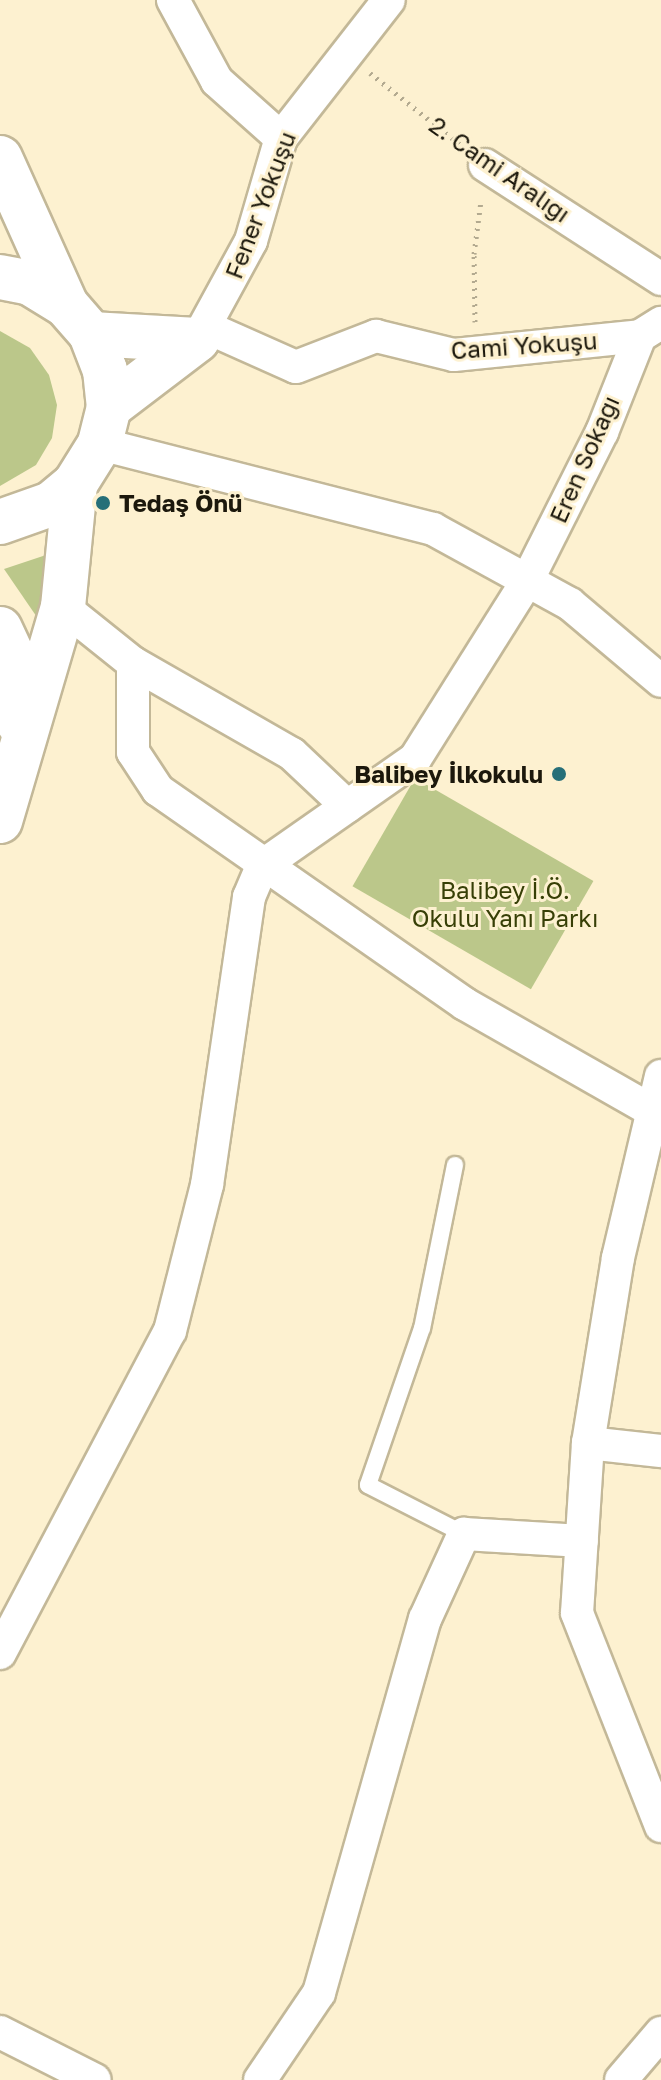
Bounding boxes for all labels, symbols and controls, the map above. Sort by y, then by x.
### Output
street label: 2. Cami Aralığı [424,110,576,228]
street label: Fener Yokuşu [219,127,301,283]
street label: Cami Yokuşu [450,326,598,364]
street label: Eren Sokağı [543,391,625,527]
place label: Tedaş Önü [119,489,242,517]
marker: Tedaş Önü [94,494,112,512]
place label: Balibey İlkokulu [354,760,543,788]
marker: Balibey İlkokulu [550,765,568,783]
park label: Balibey İ.Ö. Okulu Yanı Parkı [412,876,598,932]

